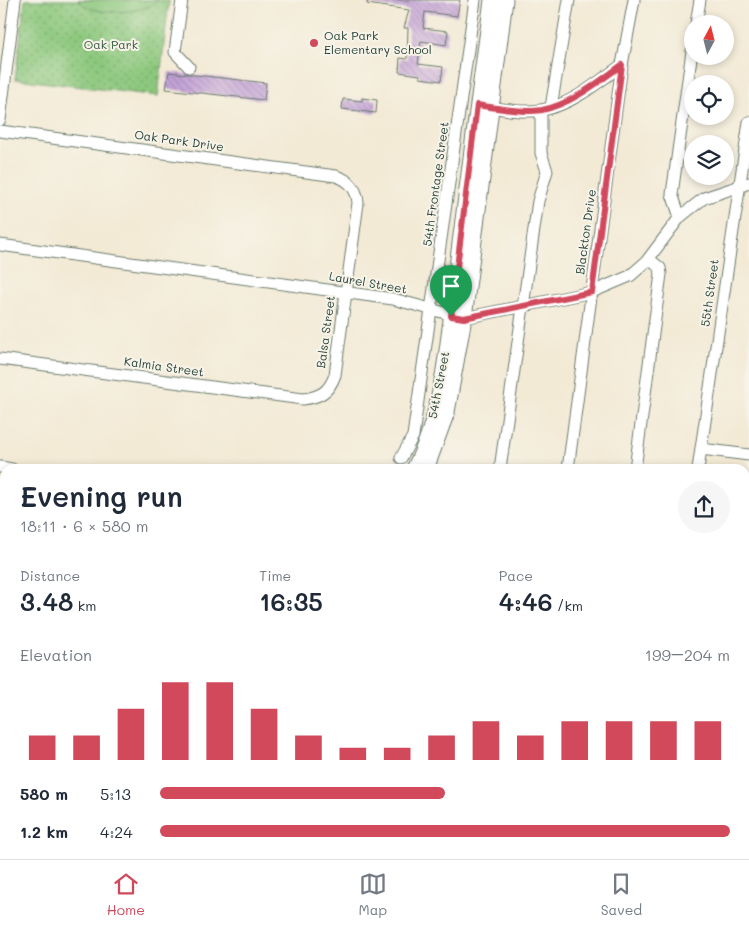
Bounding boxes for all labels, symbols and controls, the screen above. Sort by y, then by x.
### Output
north arrow [684,15,734,65]
map controls [684,15,734,185]
place label: Oak Park Elementary School [324,27,432,57]
park label: Oak Park [84,36,138,52]
marker: Oak Park Elementary School [308,37,320,49]
button: locate [684,75,734,125]
street label: 54th Frontage Street [418,121,452,247]
street label: Oak Park Drive [133,126,225,154]
button: layers [684,135,734,185]
street label: Blackton Drive [571,188,599,276]
street label: 55th Street [696,258,722,328]
pin [430,265,472,316]
street label: Laurel Street [328,267,408,297]
icon: arrive [437,272,465,300]
street label: Balsa Street [312,294,338,369]
street label: 54th Street [424,350,452,420]
street label: Kalmia Street [123,352,205,380]
text: Evening run [20,478,183,514]
button: share [678,481,730,533]
text: 18:11 · 6 × 580 m [20,515,149,536]
text: Distance [20,566,80,585]
text: Time [259,566,291,585]
text: Pace [499,566,533,585]
text: 3.48 [20,585,73,617]
text: 16:35 [259,585,323,617]
text: 4:46 [499,585,553,617]
text: km [73,596,96,615]
text: /km [553,596,583,615]
text: Elevation [20,644,92,665]
text: 199–204 m [645,644,730,665]
text: 580 m [20,783,68,804]
text: 5:13 [100,783,131,804]
text: 1.2 km [20,821,68,842]
text: 4:24 [100,821,133,842]
tab: Home [107,870,145,919]
tab: Map [359,870,387,919]
tab: Saved [601,870,642,919]

